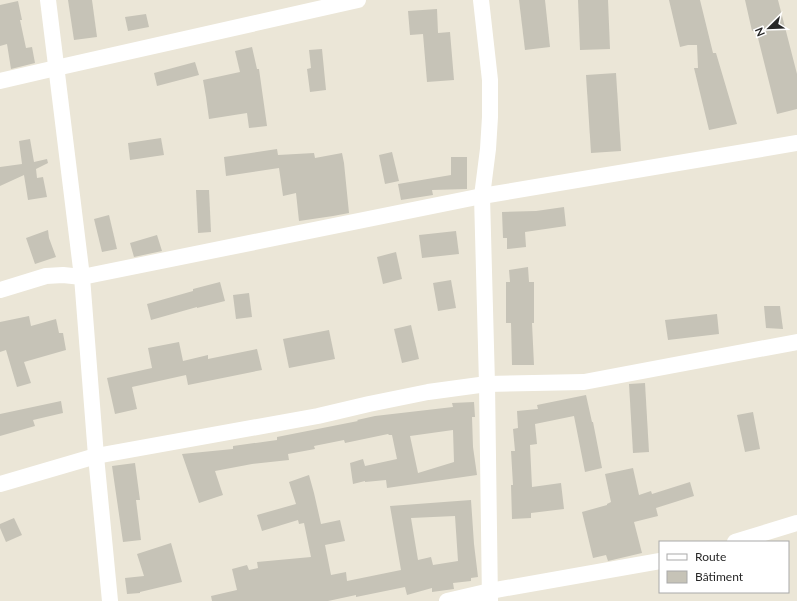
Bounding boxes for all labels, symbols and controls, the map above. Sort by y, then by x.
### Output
north arrow [749,8,789,48]
text: N [752,26,767,39]
legend [659,541,789,593]
text: Route [695,549,726,564]
text: Bâtiment [695,569,744,584]

